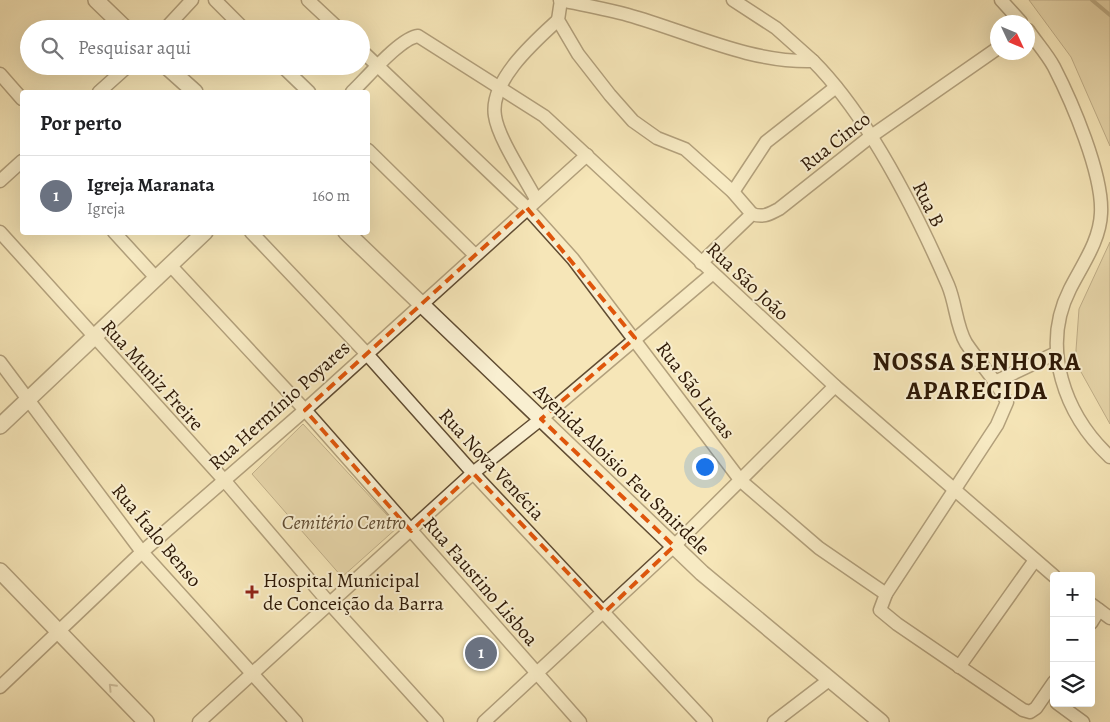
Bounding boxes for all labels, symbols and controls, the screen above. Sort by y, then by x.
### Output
north arrow [990,15,1035,60]
search box [20,20,370,75]
icon: search [38,34,66,62]
text: Pesquisar aqui [78,35,191,61]
street label: Rua Cinco [794,105,876,177]
text: Por perto [40,109,122,137]
text: Igreja Maranata [87,172,215,198]
street label: Rua B [906,177,951,232]
text: 1 [53,185,59,207]
text: 160 m [312,185,350,207]
text: Igreja [87,198,125,220]
street label: Rua São João [700,236,795,327]
street label: Rua Muniz Freire [95,314,210,437]
street label: Rua Hermínio Poyares [203,334,356,476]
street label: Rua São Lucas [650,336,741,445]
district label: NOSSA SENHORA APARECIDA [873,345,1081,408]
street label: Avenida Aloisio Feu Smirdele [527,377,716,561]
street label: Rua Nova Venécia [433,402,551,527]
your location [692,454,718,480]
street label: Rua Ítalo Benso [105,478,208,593]
park label: Cemitério Centro [282,509,406,536]
street label: Rua Faustino Lisboa [417,511,545,652]
place label: Hospital Municipal de Conceição da Barra [263,567,444,617]
map controls [1050,572,1095,707]
button: + [1050,572,1095,617]
marker: Hospital Municipal de Conceição da Barra [245,585,259,599]
button: − [1050,617,1095,662]
pin: 1 [465,634,497,672]
button: layers [1050,662,1095,707]
one-way arrow [109,684,118,693]

